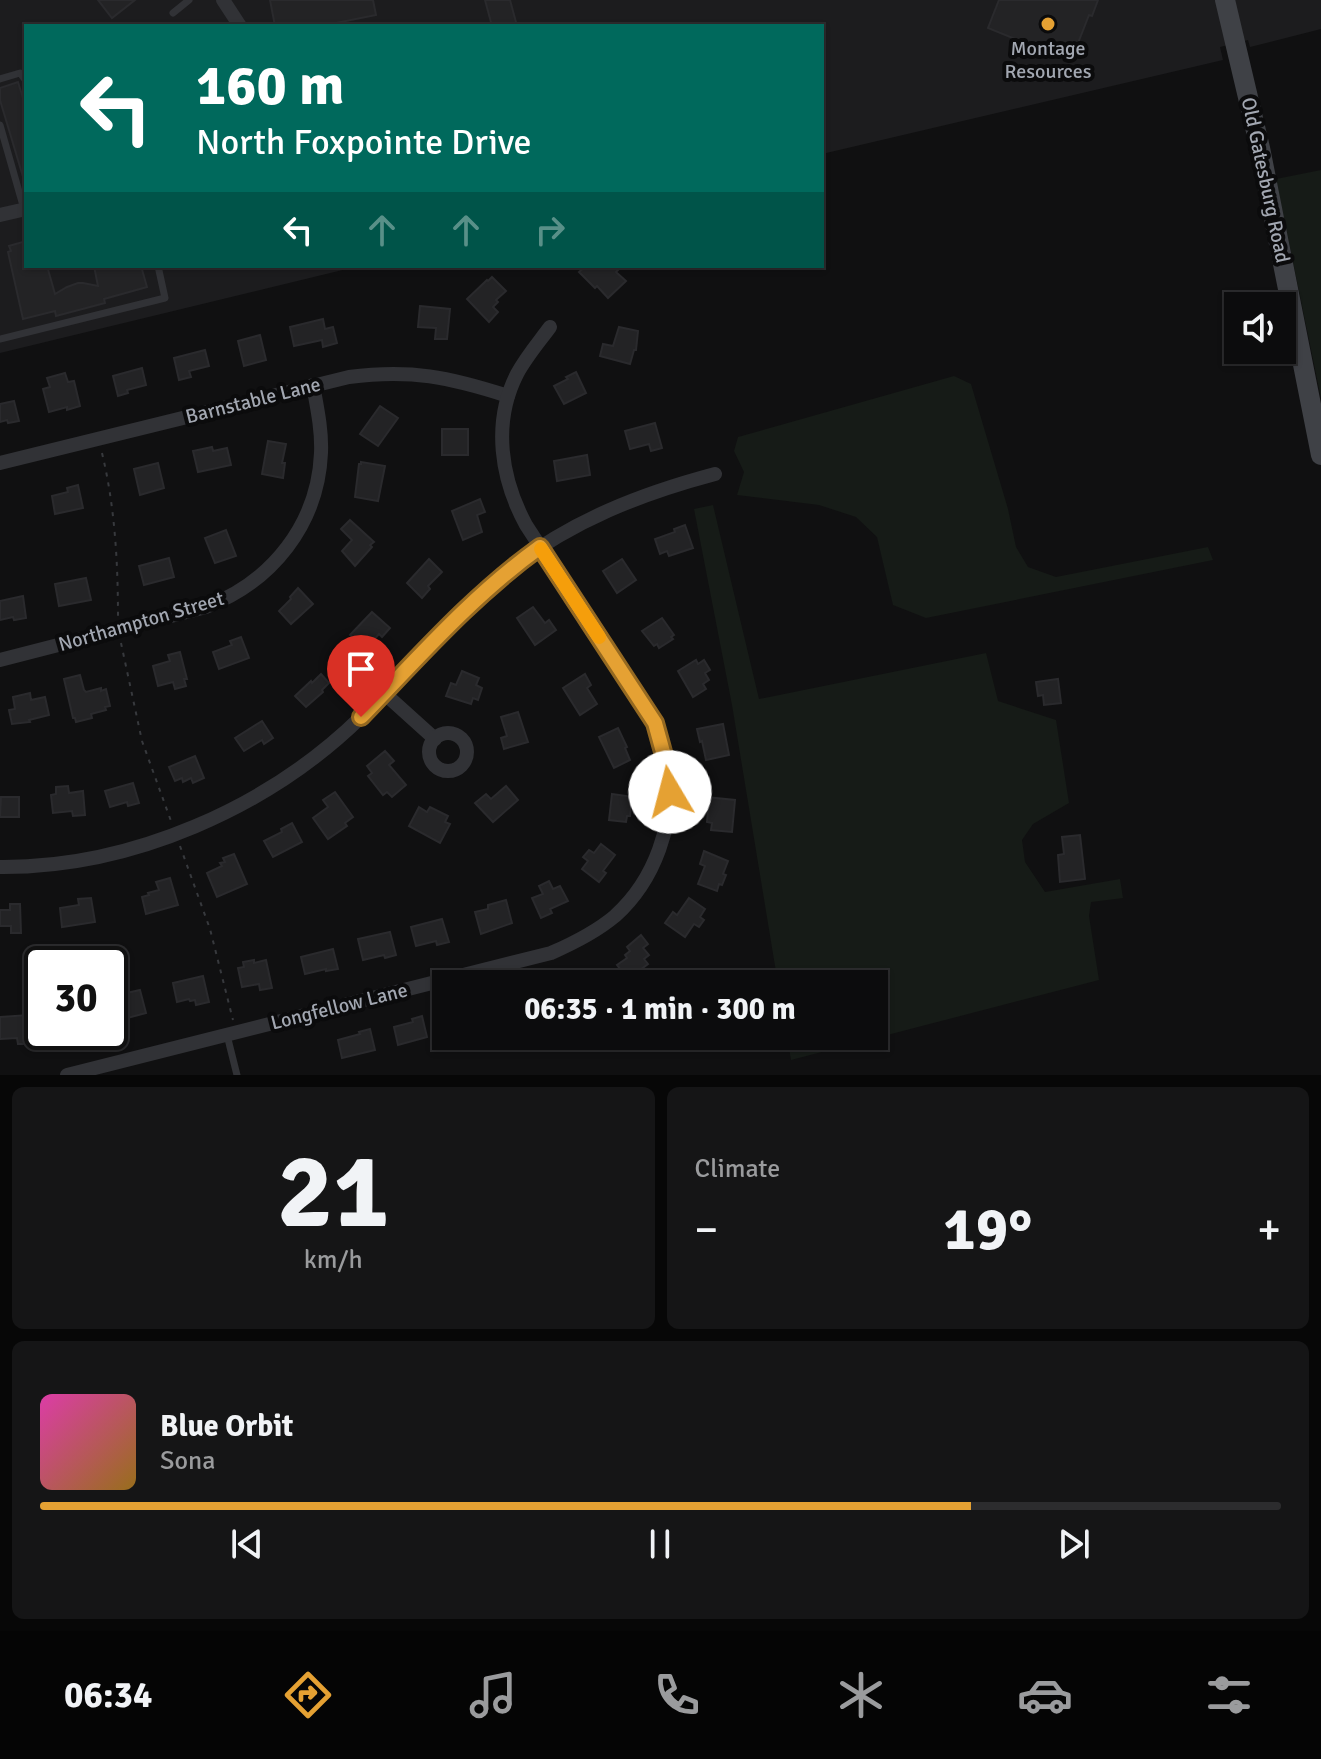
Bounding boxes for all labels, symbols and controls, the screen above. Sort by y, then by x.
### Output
marker: Montage Resources [1039,15,1057,33]
place label: Montage Resources [1005,36,1092,84]
text: 160 m [196,51,344,120]
icon: left [64,56,168,160]
street label: Old Gatesburg Road [1236,95,1295,265]
text: North Foxpointe Drive [196,120,532,165]
icon: left [276,208,320,252]
icon: ahead [360,208,404,252]
icon: ahead [444,208,488,252]
icon: right [528,208,572,252]
map controls [1224,292,1296,364]
button: sound [1224,292,1296,364]
street label: Barnstable Lane [183,372,323,429]
street label: Northampton Street [56,586,227,657]
pin [327,635,395,717]
icon: arrive [339,647,383,691]
position arrow [628,750,712,834]
speed limit sign: 30 [24,946,128,1050]
street label: Longfellow Lane [268,977,410,1036]
text: 06:35 · 1 min · 300 m [524,991,796,1028]
text: 21 [277,1128,389,1256]
text: Climate [695,1153,780,1185]
text: 19° [943,1193,1032,1267]
text: − [695,1203,718,1257]
text: + [1257,1203,1281,1257]
text: km/h [304,1244,363,1276]
text: Blue Orbit [160,1408,293,1445]
text: Sona [160,1445,215,1477]
icon: previous [225,1522,269,1566]
icon: pause [638,1522,682,1566]
icon: next [1052,1522,1096,1566]
icon: directions [280,1667,336,1723]
icon: music [465,1667,521,1723]
icon: phone [649,1667,705,1723]
icon: climate [833,1667,889,1723]
icon: car [1017,1667,1073,1723]
icon: filters [1201,1667,1257,1723]
text: 06:34 [64,1673,152,1718]

